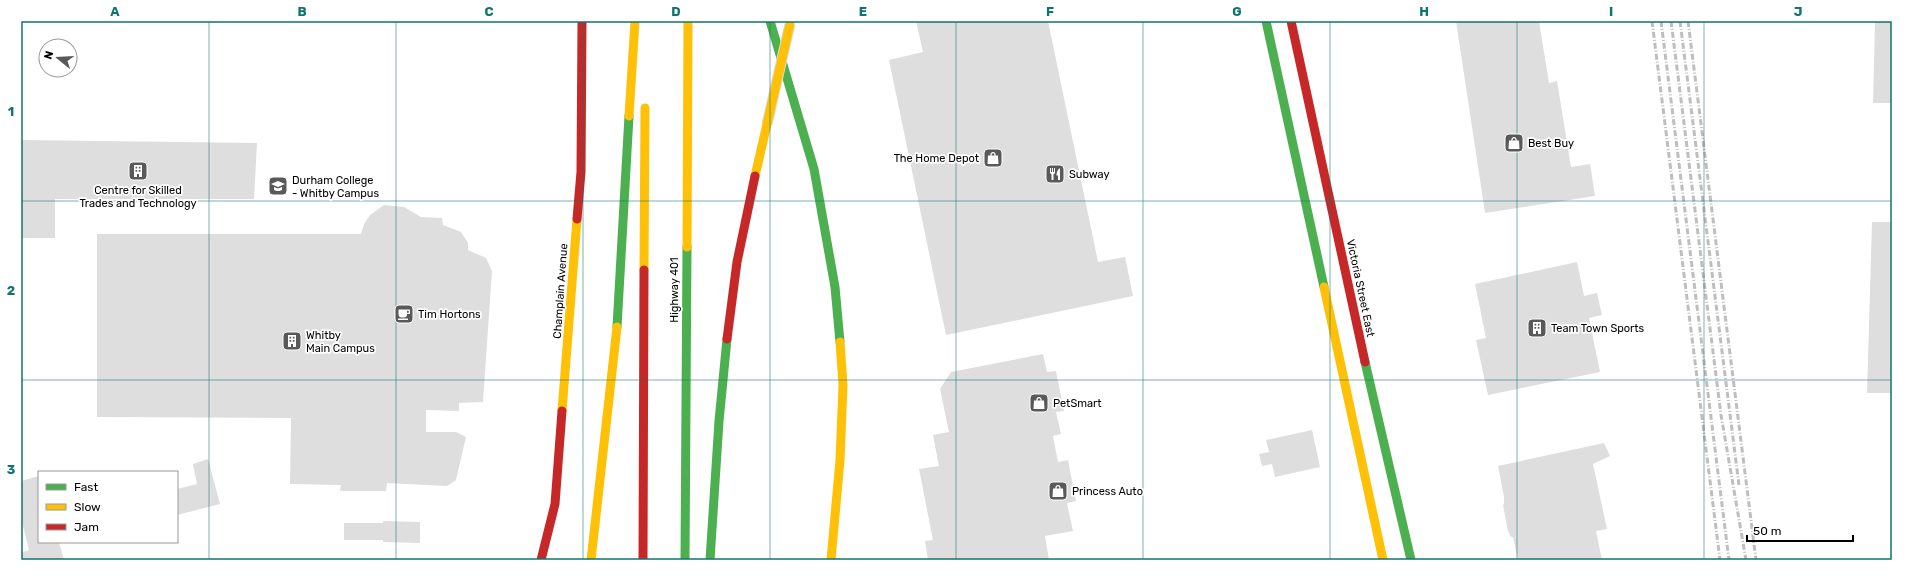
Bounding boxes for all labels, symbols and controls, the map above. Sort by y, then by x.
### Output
text: A [110,4,120,19]
text: B [297,4,307,19]
text: C [484,4,494,19]
text: D [671,4,681,19]
text: E [859,4,867,19]
text: F [1046,4,1054,19]
text: G [1232,4,1242,19]
text: H [1419,4,1429,19]
text: I [1609,4,1613,19]
text: J [1794,4,1802,19]
north arrow [38,38,78,78]
text: N [42,49,56,61]
text: 1 [8,104,14,119]
shop icon: Best Buy [1503,132,1525,154]
place label: Best Buy [1528,137,1574,150]
shop icon: The Home Depot [982,147,1004,169]
place label: The Home Depot [894,152,980,165]
building icon: Centre for Skilled Trades and Technology [127,160,149,182]
restaurant icon: Subway [1044,163,1066,185]
place label: Subway [1069,168,1110,181]
place label: Durham College - Whitby Campus [292,174,379,200]
school or university icon: Durham College - Whitby Campus [267,175,289,197]
place label: Centre for Skilled Trades and Technology [79,184,197,210]
street label: Victoria Street East [1344,238,1377,339]
street label: Champlain Avenue [551,243,570,339]
street label: Highway 401 [668,257,681,323]
text: 2 [7,283,15,298]
cafe icon: Tim Hortons [393,303,415,325]
place label: Tim Hortons [418,308,481,321]
building icon: Team Town Sports [1526,317,1548,339]
place label: Team Town Sports [1551,322,1645,335]
place label: Whitby Main Campus [306,329,375,355]
building icon: Whitby Main Campus [281,330,303,352]
shop icon: PetSmart [1028,392,1050,414]
place label: PetSmart [1053,397,1102,410]
text: 3 [7,462,16,477]
legend [38,471,178,543]
text: Fast [74,480,98,494]
shop icon: Princess Auto [1047,480,1069,502]
place label: Princess Auto [1072,485,1143,498]
text: Slow [74,500,101,514]
scale bar [1747,517,1853,543]
text: Jam [74,520,99,534]
text: 50 m [1753,524,1781,538]

